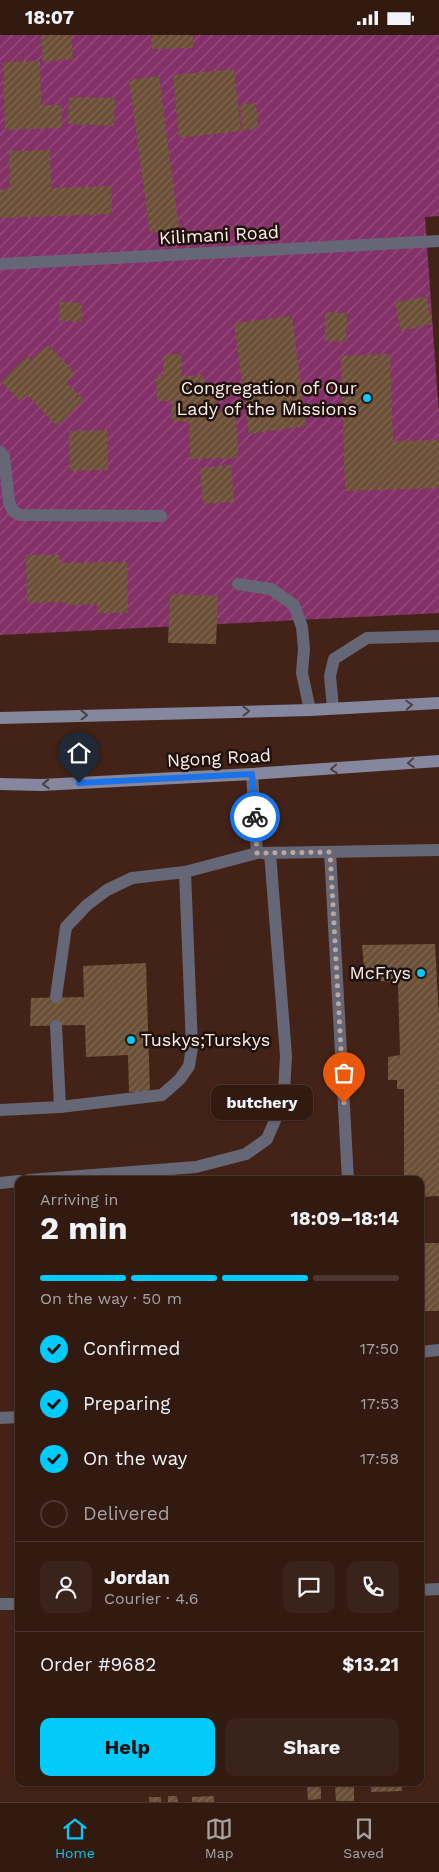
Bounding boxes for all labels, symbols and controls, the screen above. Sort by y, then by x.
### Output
text: 18:07 [25,6,74,29]
street label: Kilimani Road [158,221,280,248]
place label: Congregation of Our Lady of the Missions [176,377,357,419]
marker: Congregation of Our Lady of the Missions [361,392,373,404]
one-way arrow [405,699,413,710]
one-way arrow [243,706,251,717]
one-way arrow [80,710,88,720]
pin [58,732,100,783]
icon: home [65,739,93,767]
street label: Ngong Road [166,744,272,771]
one-way arrow [406,758,414,769]
one-way arrow [330,763,338,774]
one-way arrow [42,779,50,790]
courier [230,792,280,842]
icon: bike [241,803,269,831]
place label: McFrys [350,962,411,983]
marker: McFrys [415,967,427,979]
place label: Tuskys;Turskys [141,1029,270,1050]
marker: Tuskys;Turskys [125,1034,137,1046]
pin [323,1052,365,1103]
icon: bag [330,1059,358,1087]
callout: butchery [212,1085,314,1121]
text: butchery [226,1093,298,1112]
text: Arriving in [40,1190,118,1209]
text: 18:09–18:14 [291,1207,399,1230]
text: 2 min [40,1209,128,1247]
text: On the way · 50 m [40,1289,182,1308]
icon: check [40,1335,68,1363]
text: Confirmed [83,1337,180,1360]
text: 17:50 [360,1339,399,1358]
icon: check [40,1390,68,1418]
text: Preparing [83,1392,170,1415]
text: 17:53 [360,1394,399,1413]
icon: check [40,1445,68,1473]
text: On the way [83,1447,187,1470]
text: 17:58 [360,1449,399,1468]
text: Delivered [83,1502,170,1525]
button: person [40,1561,92,1613]
button: chat [283,1561,335,1613]
button: phone [347,1561,399,1613]
text: Jordan [104,1566,170,1589]
text: Courier · 4.6 [104,1589,199,1608]
text: Order #9682 [40,1653,156,1676]
text: $13.21 [342,1653,399,1676]
button: Help [40,1718,215,1776]
button: Share [225,1718,399,1776]
tab: Home [55,1815,95,1861]
tab: Map [205,1815,233,1861]
tab: Saved [343,1815,384,1861]

